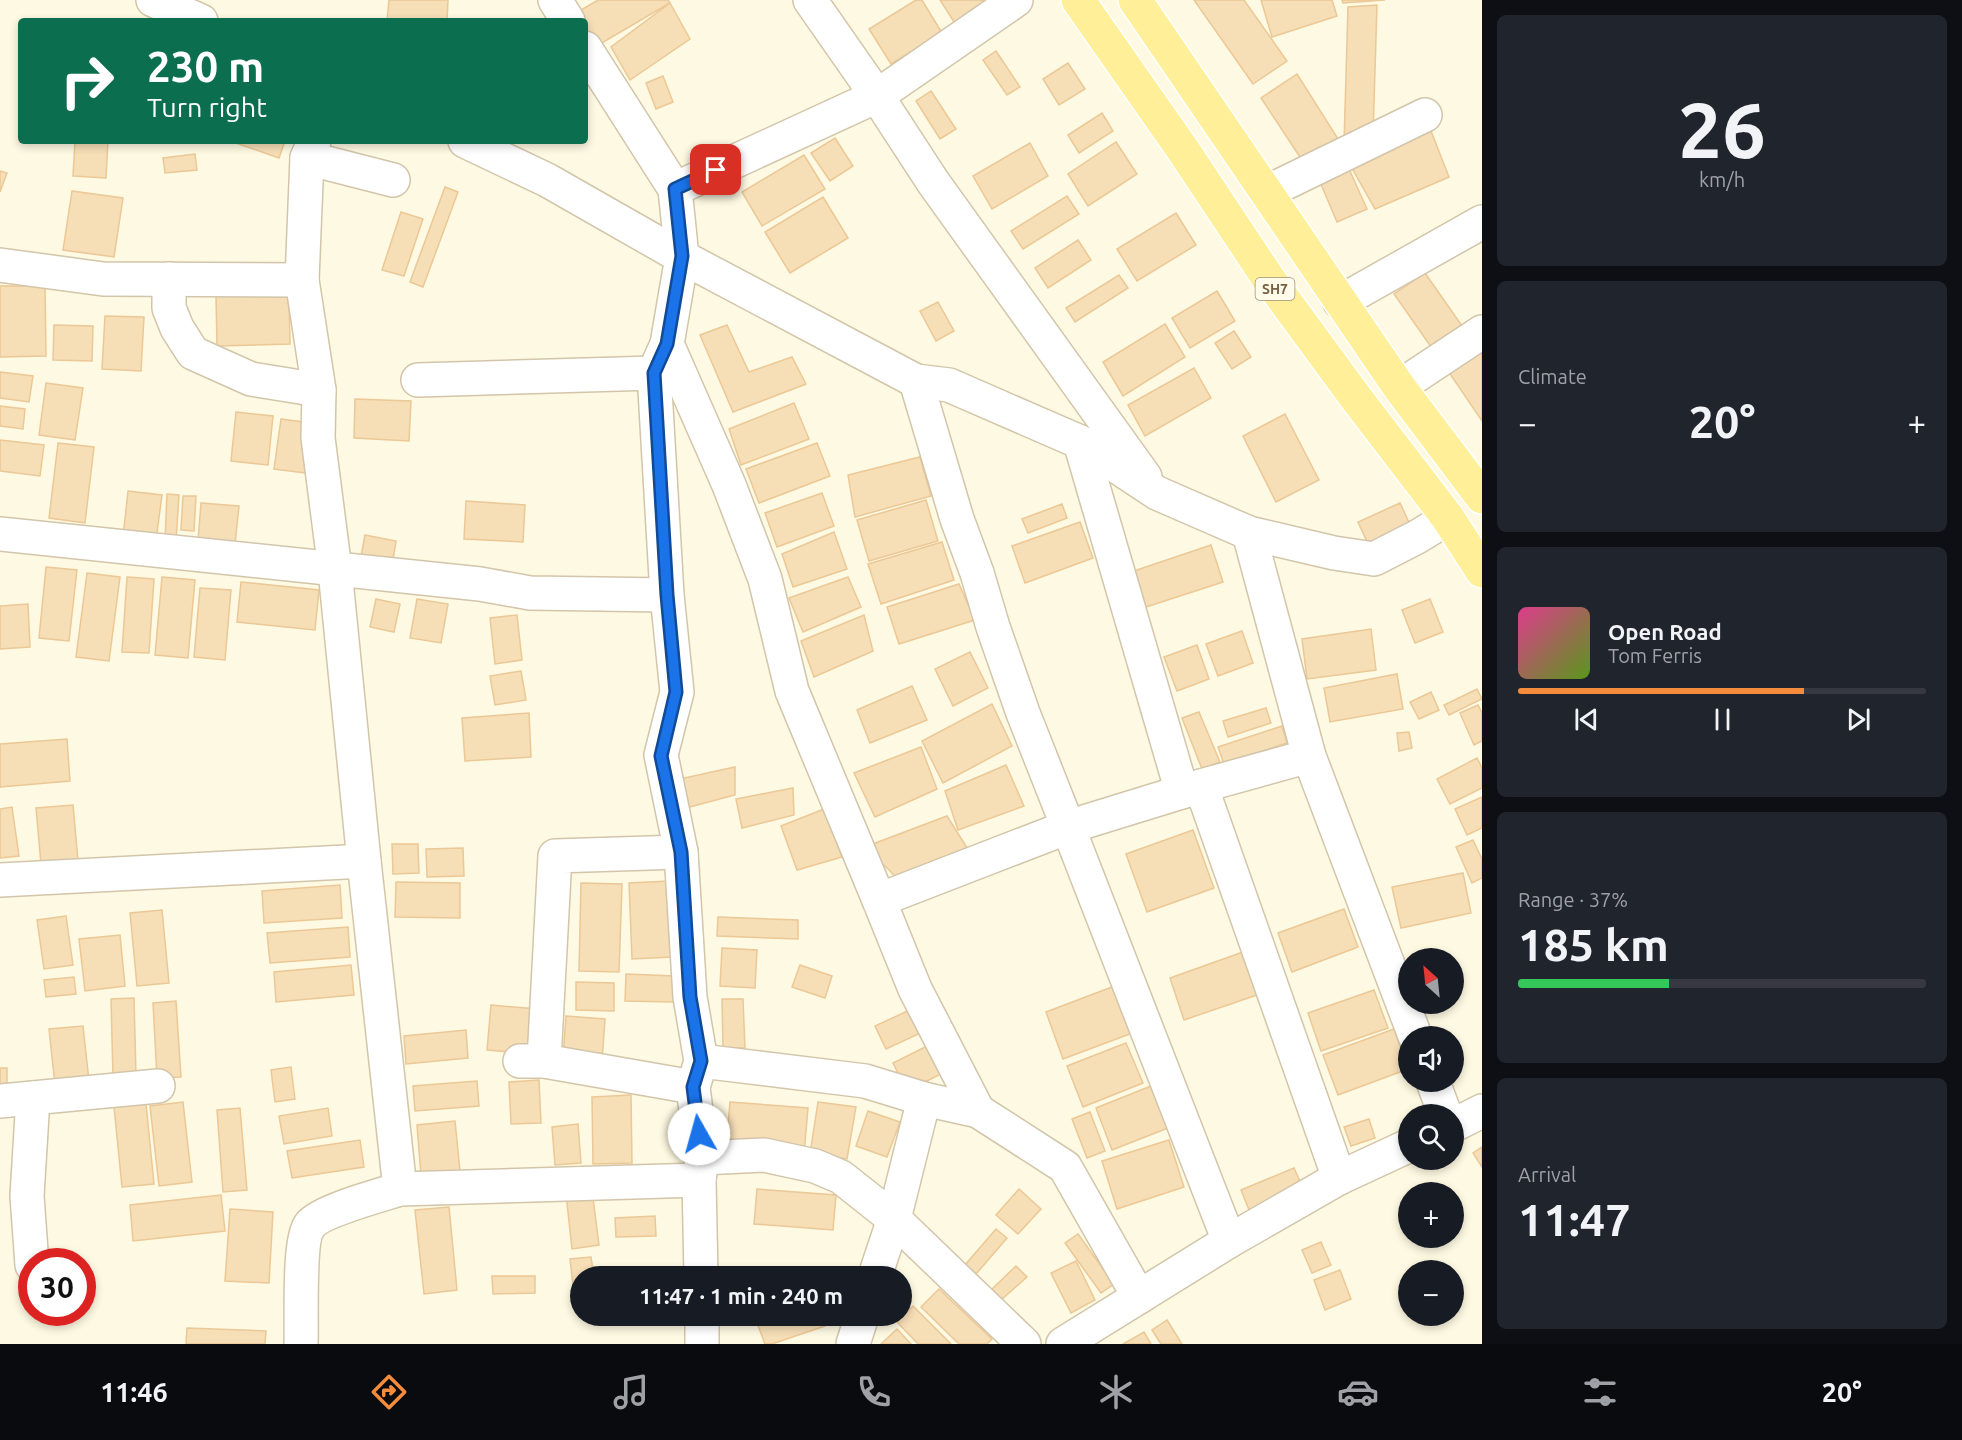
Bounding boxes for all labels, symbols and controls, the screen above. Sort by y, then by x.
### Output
icon: right [48,42,126,120]
text: 230 m [147,43,264,90]
text: 26 [1678,85,1766,173]
text: Turn right [147,92,267,122]
pin [690,144,741,195]
icon: arrive [699,153,732,186]
text: km/h [1699,168,1745,191]
road number: SH7 [1256,278,1294,300]
text: Climate [1518,365,1587,388]
text: 20° [1689,396,1755,447]
text: − [1518,404,1537,441]
text: + [1907,404,1926,441]
text: Open Road [1608,619,1722,644]
text: Tom Ferris [1608,644,1702,667]
icon: previous [1570,703,1603,736]
icon: pause [1706,703,1739,736]
icon: next [1842,703,1875,736]
text: Range · 37% [1518,888,1628,911]
text: 185 km [1518,919,1669,970]
north arrow [1398,948,1464,1014]
map controls [1398,948,1464,1326]
button: sound [1398,1026,1464,1092]
position arrow [667,1102,731,1166]
button: search [1398,1104,1464,1170]
text: Arrival [1518,1163,1576,1186]
button: + [1398,1182,1464,1248]
text: 11:47 [1518,1194,1631,1245]
speed limit sign: 30 [18,1248,96,1326]
button: − [1398,1260,1464,1326]
text: 11:47 · 1 min · 240 m [639,1283,843,1308]
icon: directions [368,1371,410,1413]
icon: music [610,1371,652,1413]
icon: phone [853,1371,895,1413]
icon: climate [1095,1371,1137,1413]
icon: car [1337,1371,1379,1413]
icon: filters [1579,1371,1621,1413]
text: 11:46 [100,1377,168,1407]
text: 20° [1822,1377,1862,1407]

